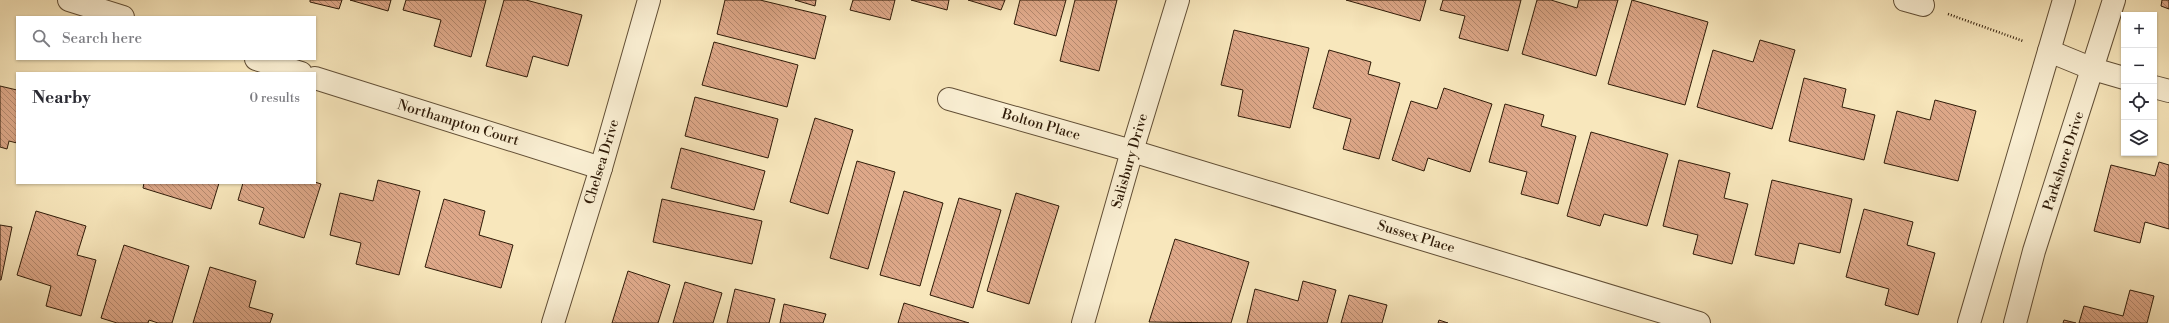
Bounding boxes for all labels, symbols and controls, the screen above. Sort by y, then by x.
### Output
map controls [2121,12,2157,156]
button: + [2121,12,2157,48]
search box [16,16,316,60]
icon: search [30,27,52,49]
text: Search here [62,29,142,48]
button: − [2121,48,2157,84]
button: locate [2121,84,2157,120]
text: Nearby [32,87,91,109]
text: 0 results [249,90,300,106]
street label: Northampton Court [395,96,521,150]
street label: Bolton Place [999,105,1082,145]
street label: Parkshore Drive [2039,109,2089,213]
street label: Salisbury Drive [1108,111,1152,211]
street label: Chelsea Drive [581,117,623,207]
button: layers [2121,120,2157,156]
street label: Sussex Place [1375,217,1457,257]

